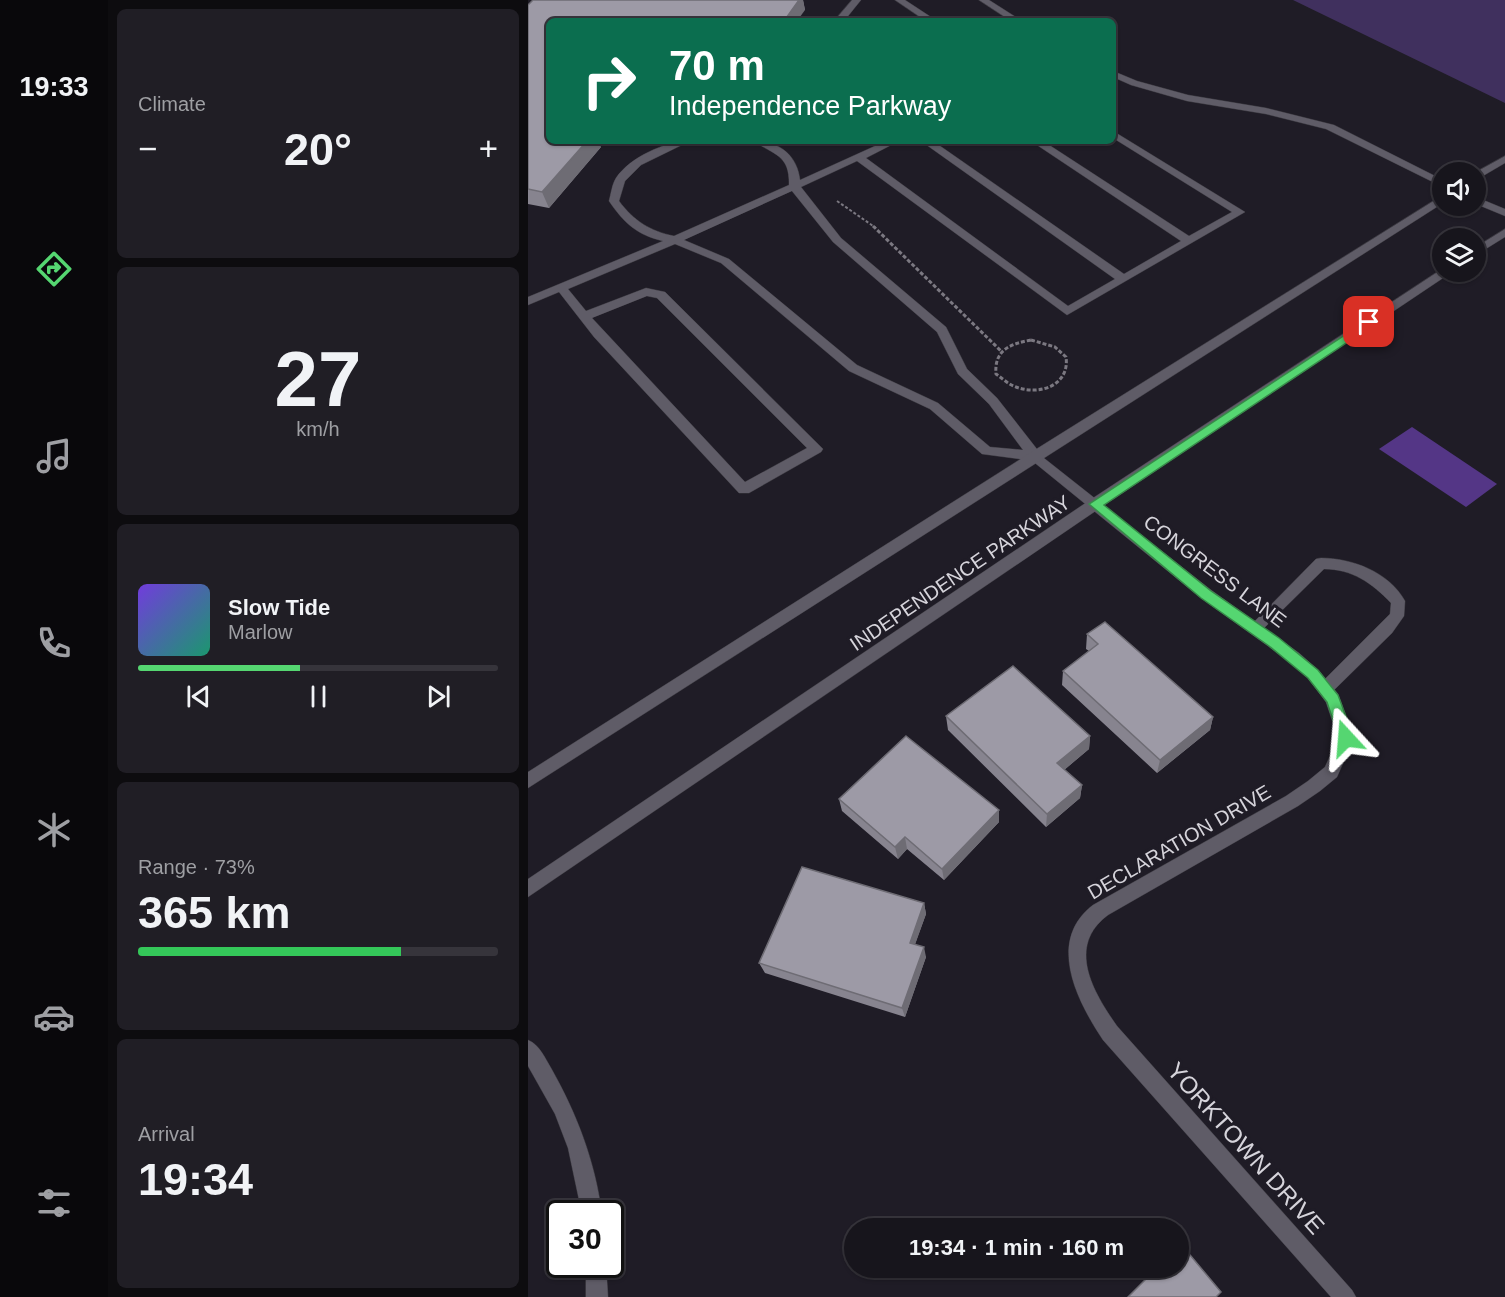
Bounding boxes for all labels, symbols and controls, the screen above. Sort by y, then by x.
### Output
icon: right [570,42,648,120]
text: 70 m [669,42,765,89]
text: 19:33 [19,72,89,102]
text: Independence Parkway [669,91,951,121]
text: Climate [138,93,206,115]
text: 20° [284,124,352,175]
text: − [138,130,157,167]
text: + [479,130,498,167]
map controls [1432,162,1486,282]
button: sound [1432,162,1486,216]
button: layers [1432,228,1486,282]
icon: directions [33,248,75,290]
pin [1343,296,1394,347]
icon: arrive [1352,305,1385,338]
text: 27 [275,335,361,423]
text: km/h [296,418,340,440]
icon: music [33,435,75,477]
street label: INDEPENDENCE PARKWAY [846,491,1074,655]
street label: CONGRESS LANE [1140,510,1290,632]
text: Slow Tide [228,595,330,620]
text: Marlow [228,621,292,643]
icon: phone [33,622,75,664]
icon: previous [182,680,215,713]
icon: pause [302,680,335,713]
icon: next [422,680,455,713]
position arrow [1314,706,1378,770]
street label: DECLARATION DRIVE [1084,781,1274,903]
icon: climate [33,809,75,851]
text: Range · 73% [138,856,255,878]
text: 365 km [138,887,291,938]
icon: car [33,996,75,1038]
street label: YORKTOWN DRIVE [1162,1057,1330,1239]
text: Arrival [138,1123,195,1145]
text: 19:34 [138,1154,253,1205]
icon: filters [33,1182,75,1224]
speed limit sign: 30 [546,1200,624,1278]
text: 19:34 · 1 min · 160 m [909,1235,1124,1260]

